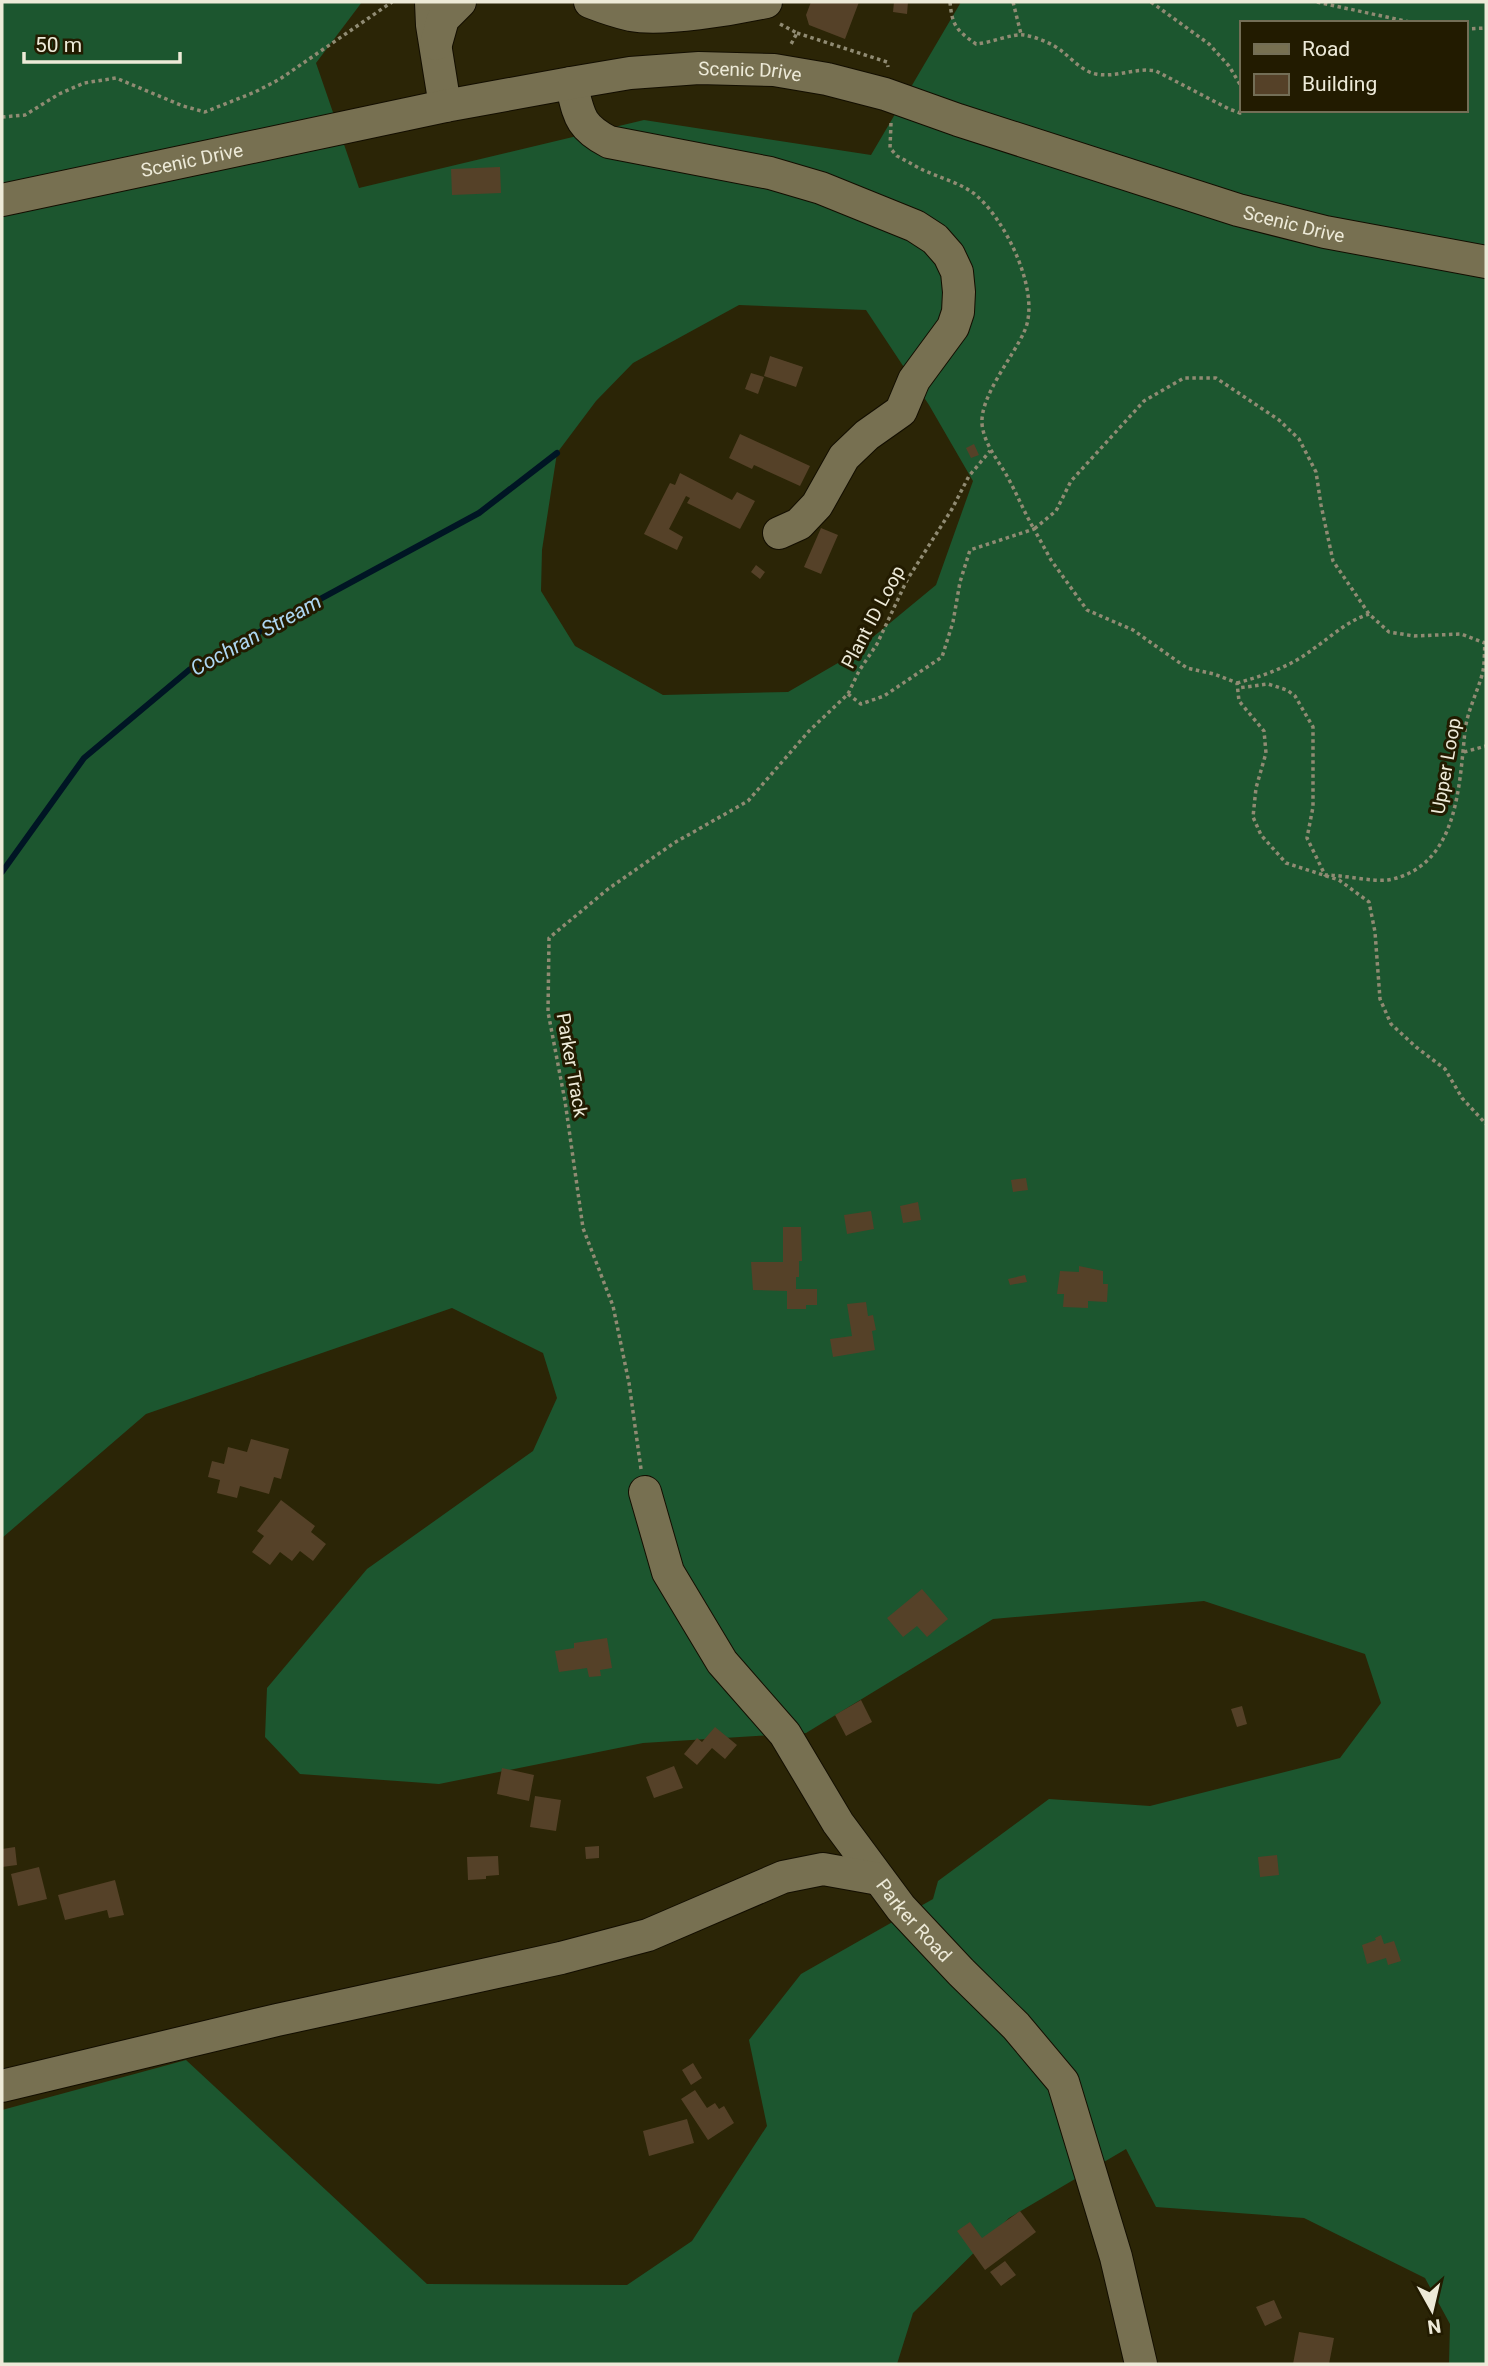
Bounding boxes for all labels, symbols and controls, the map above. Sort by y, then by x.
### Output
scale bar [24,21,180,65]
legend [1240,21,1467,112]
text: 50 m [35,33,82,57]
text: Road [1302,37,1350,61]
street label: Scenic Drive [698,56,803,86]
text: Building [1302,72,1377,96]
street label: Scenic Drive [139,138,245,182]
street label: Scenic Drive [1241,200,1347,247]
street label: Plant ID Loop [836,562,910,672]
water label: Cochran Stream [186,589,326,681]
street label: Upper Loop [1426,716,1466,816]
street label: Parker Track [552,1011,593,1119]
street label: Parker Road [872,1874,957,1966]
north arrow [1397,2275,1467,2345]
text: N [1426,2314,1443,2339]

